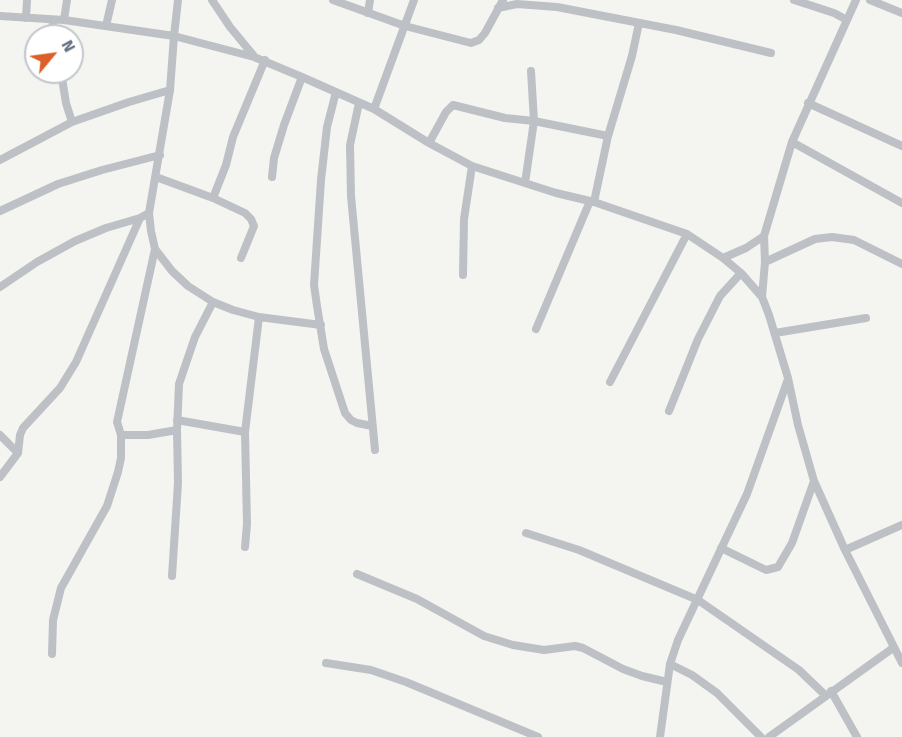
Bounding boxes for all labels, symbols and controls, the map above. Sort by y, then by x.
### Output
north arrow [24,24,84,84]
text: N [58,37,79,55]

